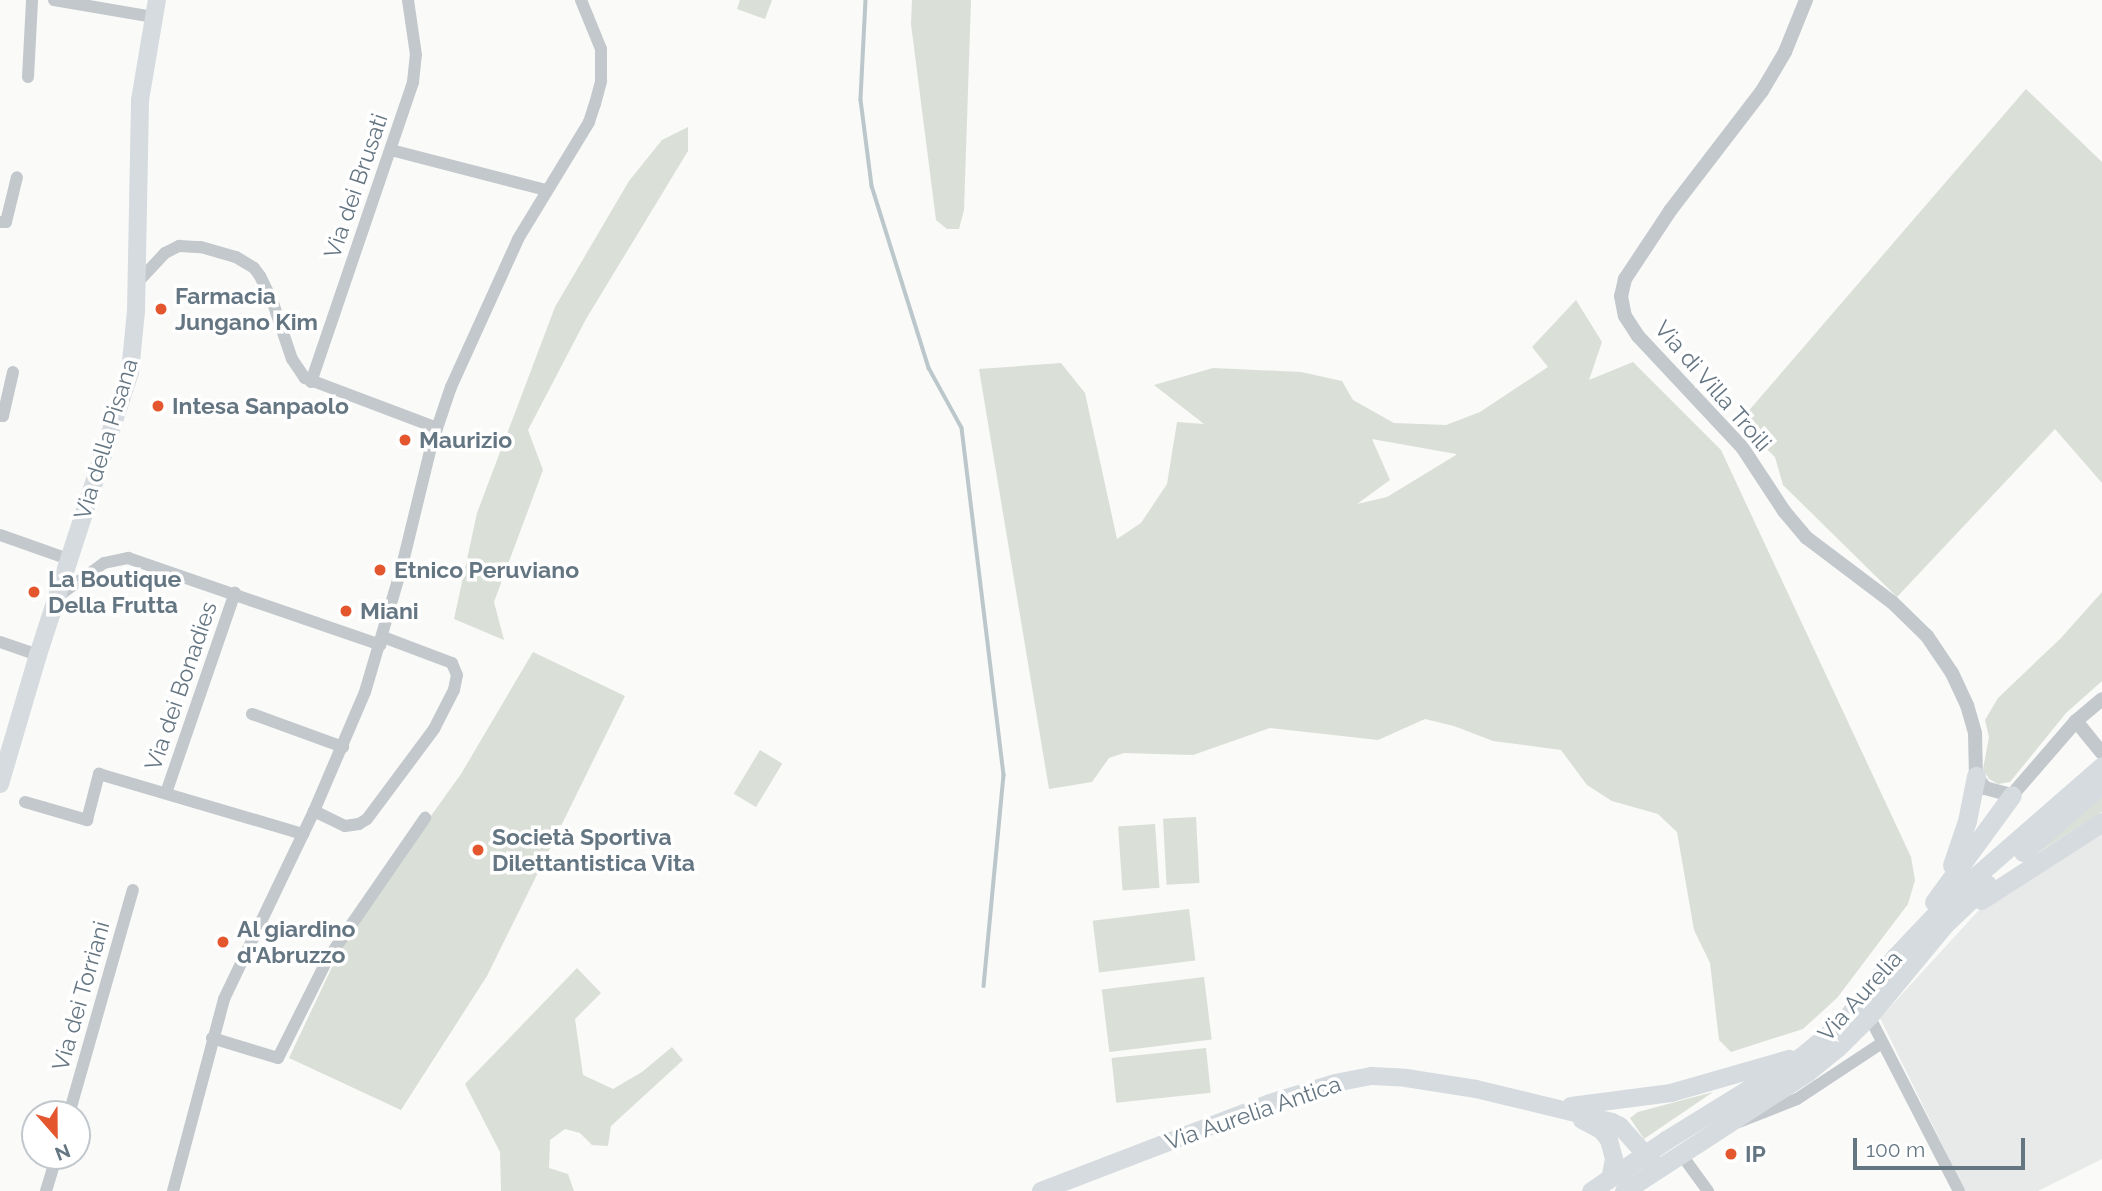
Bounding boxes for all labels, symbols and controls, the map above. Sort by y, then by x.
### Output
street label: Via dei Brusati [318,110,394,262]
place label: Farmacia Jungano Kim [175,282,318,336]
marker: Farmacia Jungano Kim [153,301,169,317]
street label: Via di Villa Troili [1648,315,1778,457]
street label: Via della Pisana [68,355,144,523]
place label: Intesa Sanpaolo [172,392,349,420]
marker: Intesa Sanpaolo [150,398,166,414]
place label: Maurizio [419,426,512,454]
marker: Maurizio [397,432,413,448]
place label: Etnico Peruviano [394,556,579,584]
marker: Etnico Peruviano [372,562,388,578]
place label: La Boutique Della Frutta [48,565,181,619]
marker: La Boutique Della Frutta [26,584,42,600]
place label: Miani [360,597,419,625]
street label: Via dei Bonadies [139,598,223,774]
marker: Miani [338,603,354,619]
place label: Società Sportiva Dilettantistica Vita [492,823,696,877]
marker: Società Sportiva Dilettantistica Vita [470,842,486,858]
place label: Al giardino d'Abruzzo [237,915,356,969]
street label: Via dei Torriani [46,918,116,1074]
marker: Al giardino d'Abruzzo [215,934,231,950]
street label: Via Aurelia [1812,945,1908,1047]
street label: Via Aurelia Antica [1161,1070,1345,1156]
north arrow [21,1100,91,1170]
scale bar [1857,1124,2028,1168]
text: 100 m [1866,1137,1925,1162]
text: N [52,1140,74,1166]
place label: IP [1745,1140,1766,1168]
marker: IP [1723,1146,1739,1162]

